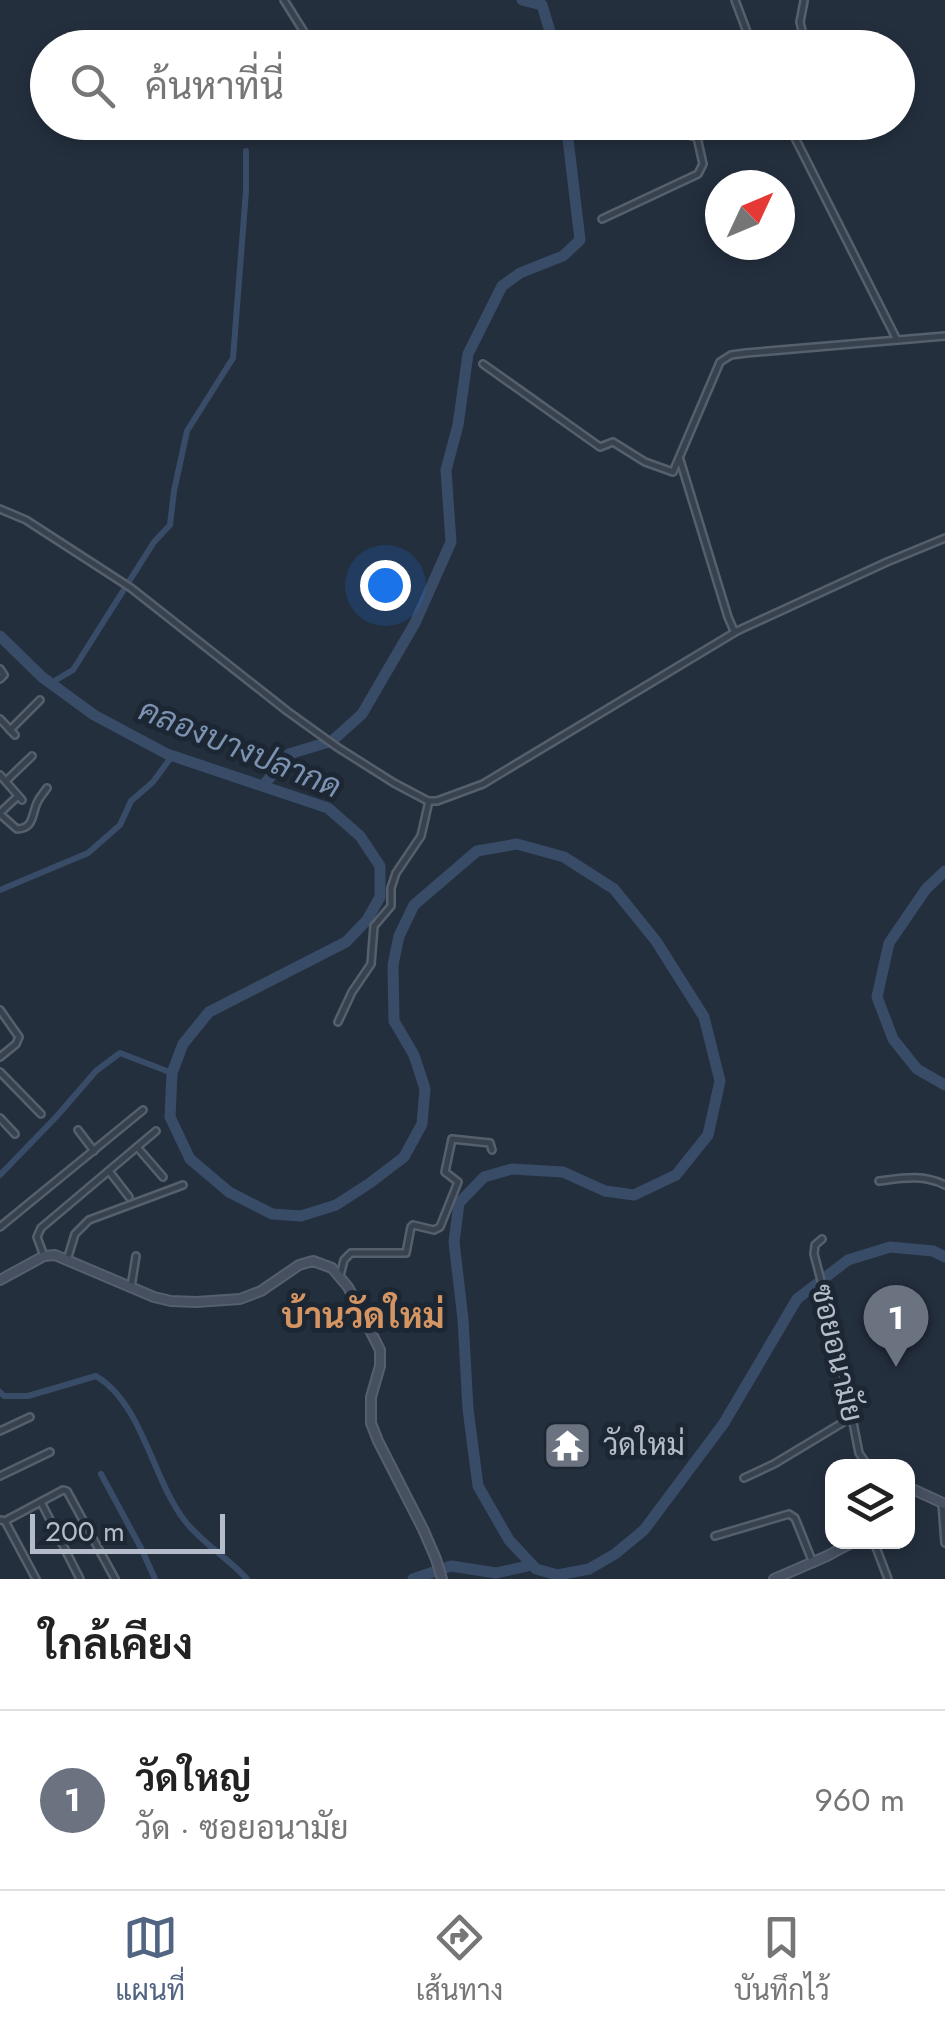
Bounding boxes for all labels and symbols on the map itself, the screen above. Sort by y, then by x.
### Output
north arrow [705,170,795,260]
your location [360,560,411,611]
water label: คลองบางปลากด [132,687,348,809]
street label: ซอยอนามัย [801,1280,874,1426]
pin: 1 [864,1284,928,1367]
district label: บ้านวัดใหม่ [281,1291,445,1341]
temple icon: วัดใหม่ [542,1419,594,1471]
place label: วัดใหม่ [603,1423,685,1466]
scale bar [30,1509,225,1554]

